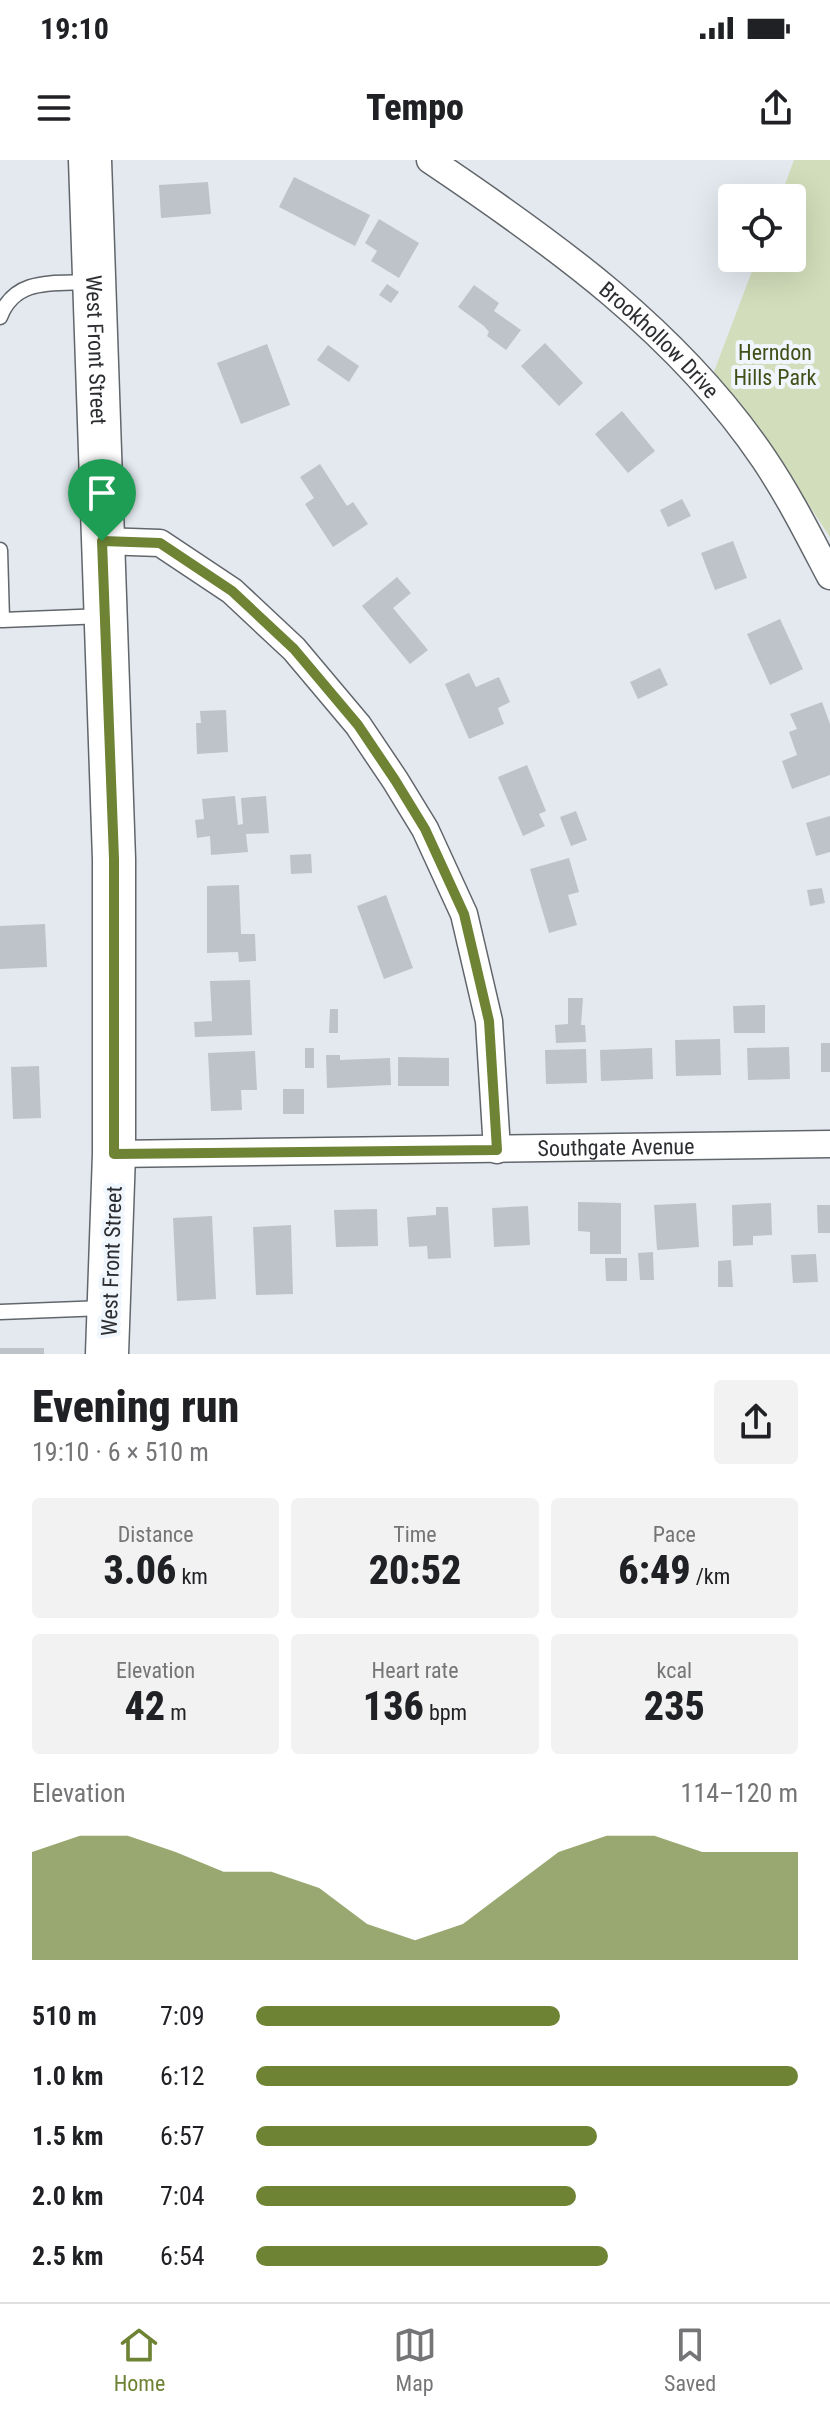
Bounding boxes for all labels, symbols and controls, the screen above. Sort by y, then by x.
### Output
text: 19:10 [40,11,109,46]
icon: menu [32,86,76,130]
icon: share [754,86,798,130]
text: Tempo [366,87,464,129]
map controls [718,184,806,272]
button: locate [718,184,806,272]
street label: West Front Street [81,274,111,425]
street label: Brookhollow Drive [594,277,724,403]
park label: Herndon Hills Park [733,340,817,390]
pin [68,459,136,541]
icon: arrive [80,471,124,515]
street label: Southgate Avenue [537,1134,695,1161]
street label: West Front Street [96,1186,127,1336]
button: share [714,1380,798,1464]
text: Evening run [32,1381,239,1433]
text: 19:10 · 6 × 510 m [32,1437,209,1467]
text: Distance [118,1522,194,1547]
text: Time [393,1522,437,1547]
text: Pace [653,1522,696,1547]
text: 3.06 [103,1547,176,1594]
text: 20:52 [369,1547,461,1594]
text: 6:49 [618,1547,691,1594]
text: km [176,1564,208,1589]
text: /km [691,1564,730,1589]
text: Elevation [116,1658,195,1683]
text: Heart rate [372,1658,458,1683]
text: kcal [657,1658,692,1683]
text: 42 [125,1683,165,1730]
text: 136 [363,1683,424,1730]
text: 235 [644,1683,705,1730]
text: m [165,1700,187,1725]
text: bpm [424,1700,467,1725]
text: Elevation [32,1778,126,1808]
text: 114–120 m [681,1778,798,1808]
text: 510 m [32,2001,97,2031]
text: 7:09 [160,2001,205,2031]
text: 1.0 km [32,2061,104,2091]
text: 6:12 [160,2061,205,2091]
text: 1.5 km [32,2121,104,2151]
text: 6:57 [160,2121,205,2151]
text: 2.0 km [32,2181,104,2211]
text: 7:04 [160,2181,205,2211]
text: 2.5 km [32,2241,104,2271]
text: 6:54 [160,2241,205,2271]
tab: Home [114,2323,165,2396]
tab: Map [393,2323,437,2396]
tab: Saved [664,2323,716,2396]

